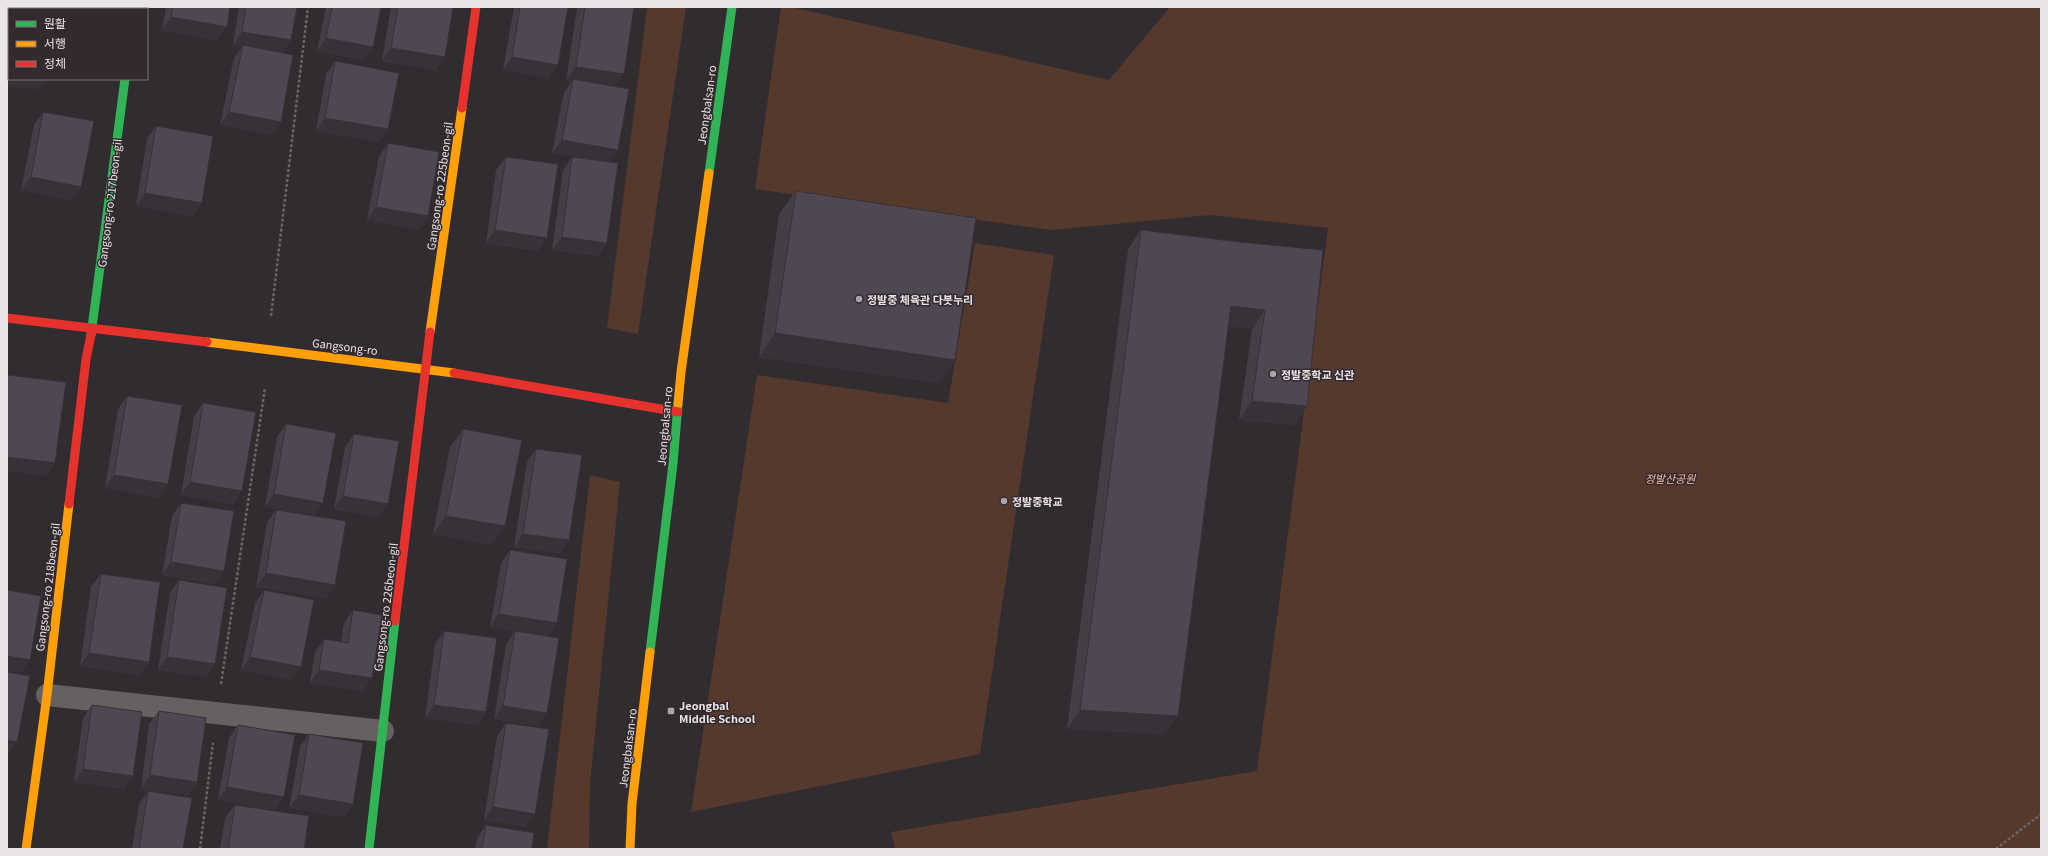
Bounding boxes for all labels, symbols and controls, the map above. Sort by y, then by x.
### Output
legend [8,8,148,80]
text: 원활 [44,14,66,31]
text: 서행 [44,34,66,51]
text: 정체 [44,54,66,71]
street label: Jeongbalsan-ro [693,64,720,146]
street label: Gangsong-ro 225beon-gil [422,121,456,251]
street label: Gangsong-ro 217beon-gil [93,138,125,268]
place label: 정발중 체육관 다붓누리 [867,291,973,307]
marker: 정발중 체육관 다붓누리 [854,294,864,304]
street label: Gangsong-ro [311,334,379,358]
place label: 정발중학교 신관 [1281,366,1354,382]
marker: 정발중학교 신관 [1268,369,1278,379]
street label: Jeongbalsan-ro [653,385,675,467]
park label: 정발산공원 [1645,470,1696,486]
place label: 정발중학교 [1012,493,1063,509]
marker: 정발중학교 [999,496,1009,506]
street label: Gangsong-ro 218beon-gil [31,522,63,652]
street label: Gangsong-ro 226beon-gil [369,542,401,672]
place label: Jeongbal Middle School [679,697,756,726]
marker: Jeongbal Middle School [666,706,676,716]
street label: Jeongbalsan-ro [614,707,640,789]

